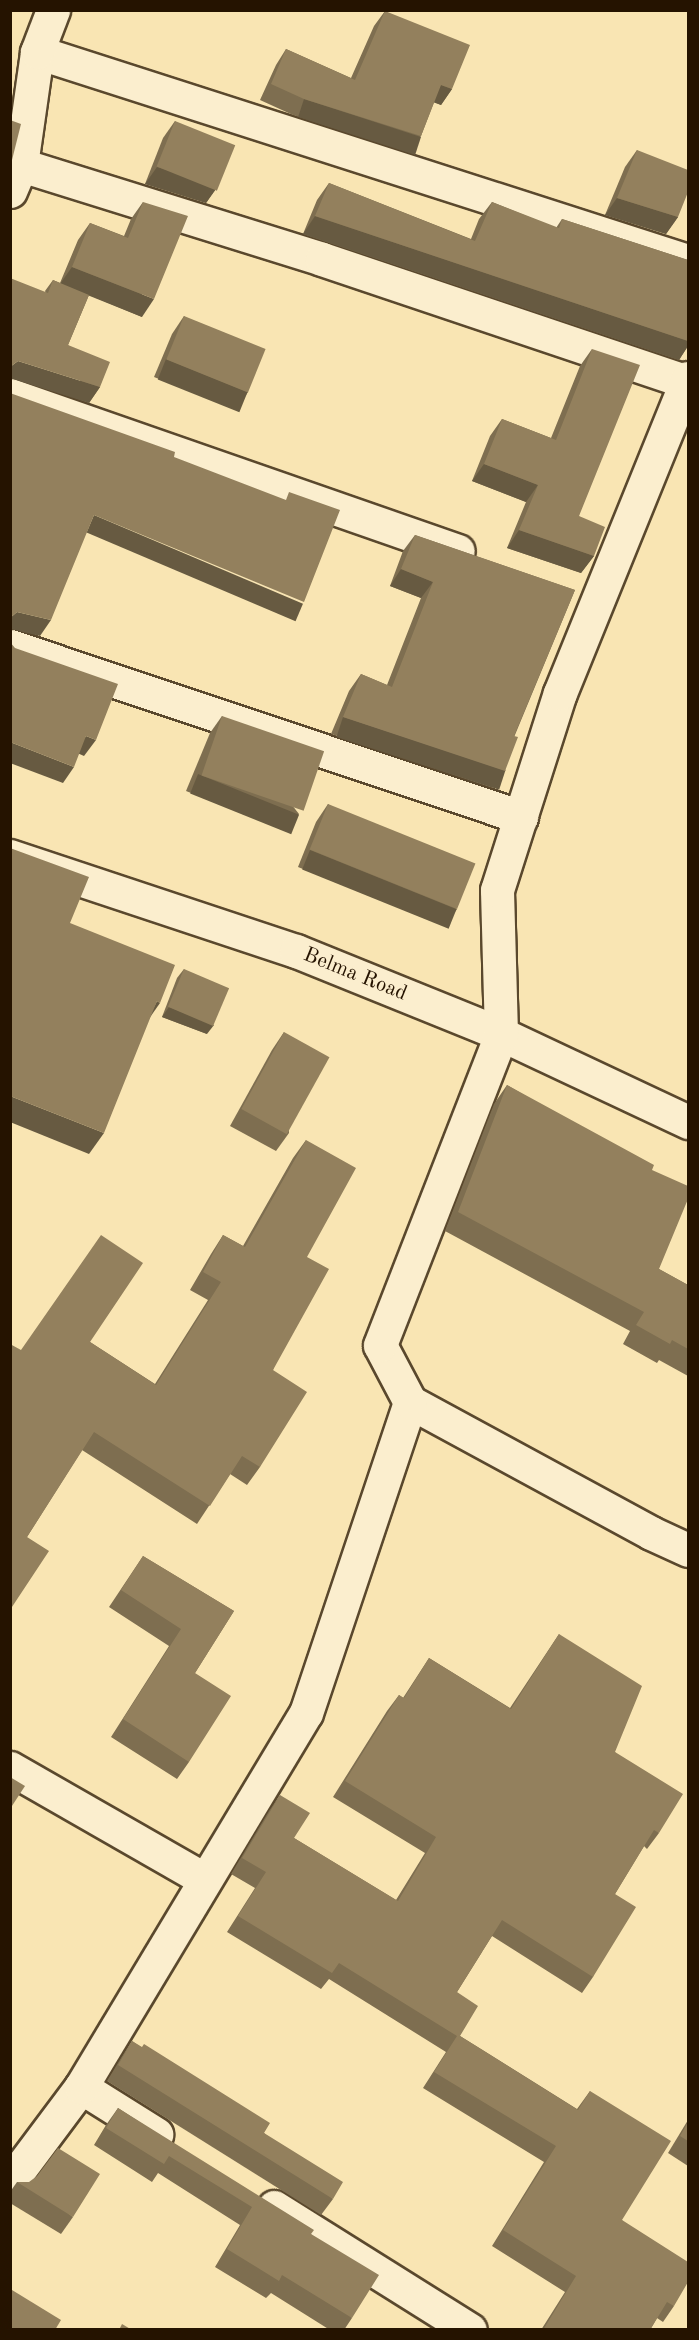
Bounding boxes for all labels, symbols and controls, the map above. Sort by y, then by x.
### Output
street label: Belma Road [300,943,410,1007]

